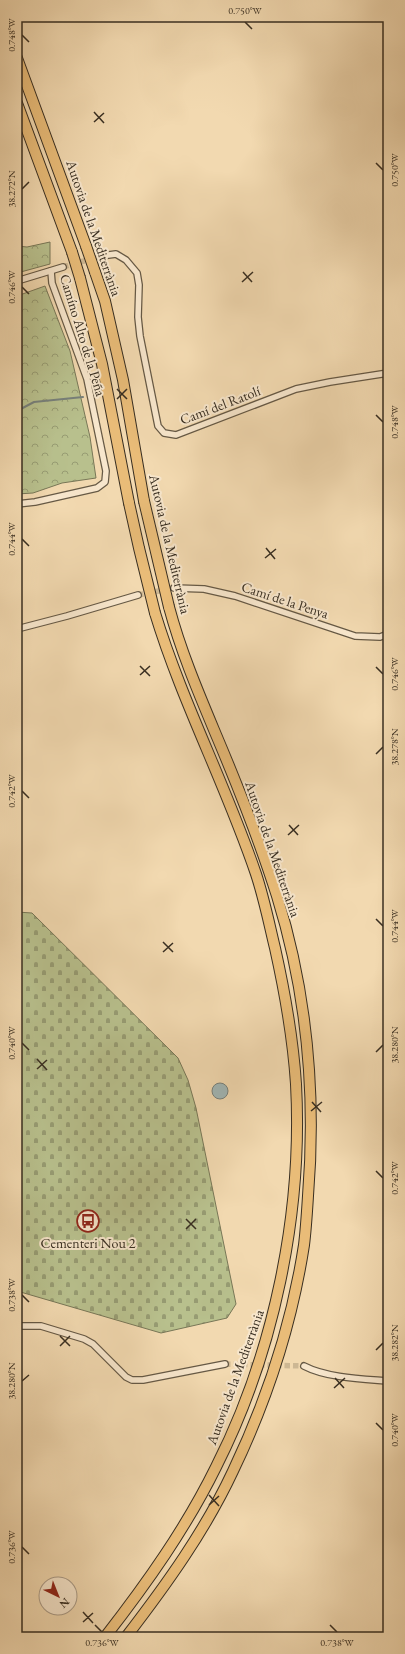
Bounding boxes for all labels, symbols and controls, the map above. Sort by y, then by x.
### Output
text: 0.750°W [228,4,263,17]
text: 0.748°W [5,17,18,52]
text: 0.750°W [388,152,401,187]
street label: Autovia de la Mediterrània [62,157,126,299]
text: 38.272°N [5,170,18,208]
text: 0.746°W [5,269,18,304]
street label: Camíno Alto de la Peña [56,272,110,399]
street label: Camí del Ratolí [177,381,263,429]
text: 0.748°W [388,404,401,439]
street label: Autovia de la Mediterrània [145,472,195,616]
text: 0.744°W [5,521,18,556]
street label: Camí de la Penya [239,577,331,623]
text: 0.746°W [388,656,401,691]
text: 38.278°N [388,728,401,766]
text: 0.742°W [5,773,18,808]
street label: Autovia de la Mediterrània [241,778,305,920]
text: 0.744°W [388,908,401,943]
text: 0.740°W [5,1025,18,1060]
text: 38.280°N [388,1026,401,1064]
text: 0.742°W [388,1160,401,1195]
bus stop icon: Cementeri Nou 2 [75,1208,101,1234]
place label: Cementeri Nou 2 [41,1234,136,1252]
text: 0.738°W [5,1277,18,1312]
street label: Autovia de la Mediterrània [202,1307,268,1448]
text: 38.282°N [388,1324,401,1362]
text: 38.280°N [5,1362,18,1400]
text: 0.740°W [388,1412,401,1447]
text: 0.736°W [5,1529,18,1564]
north arrow [38,1576,78,1616]
text: N [57,1595,73,1612]
text: 0.736°W [85,1636,120,1649]
text: 0.738°W [320,1636,355,1649]

